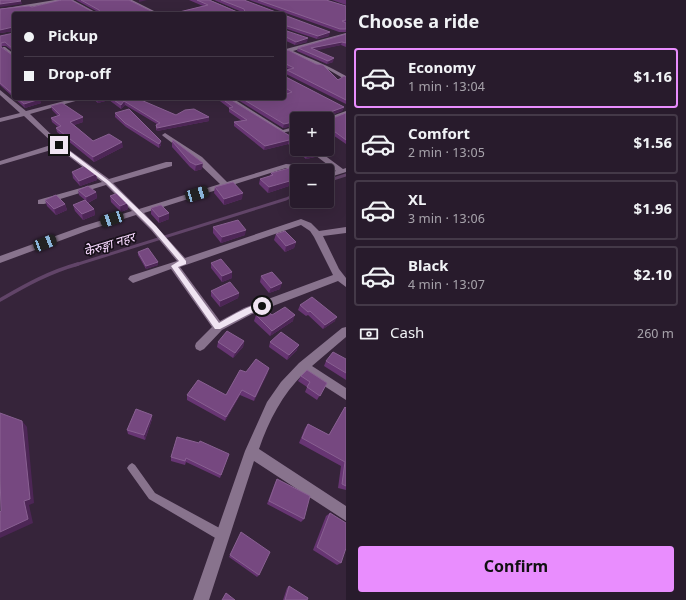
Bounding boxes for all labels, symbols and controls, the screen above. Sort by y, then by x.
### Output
text: Choose a ride [358,12,479,35]
text: Pickup [48,28,98,47]
icon: car [360,60,396,96]
text: Economy [408,60,476,79]
text: Drop-off [48,66,111,85]
text: $1.16 [634,69,672,88]
text: 1 min · 13:04 [408,79,485,96]
map controls [290,112,334,208]
button: + [290,112,334,156]
icon: car [360,126,396,162]
text: Comfort [408,126,470,145]
text: $1.56 [634,135,672,154]
route end [50,136,68,154]
text: 2 min · 13:05 [408,145,485,162]
button: − [290,164,334,208]
car [184,185,210,203]
icon: car [360,192,396,228]
text: XL [408,192,426,211]
text: $1.96 [634,201,672,220]
car [99,210,125,228]
text: 3 min · 13:06 [408,211,485,228]
water label: केेरुङ्गा नहर [82,229,139,261]
car [32,233,58,253]
icon: car [360,258,396,294]
text: Black [408,258,448,277]
text: $2.10 [634,267,672,286]
text: 4 min · 13:07 [408,277,485,294]
route start [253,297,271,315]
icon: cash [358,323,380,345]
text: Cash [390,325,424,344]
text: 260 m [637,326,674,343]
button: Confirm [358,546,674,592]

